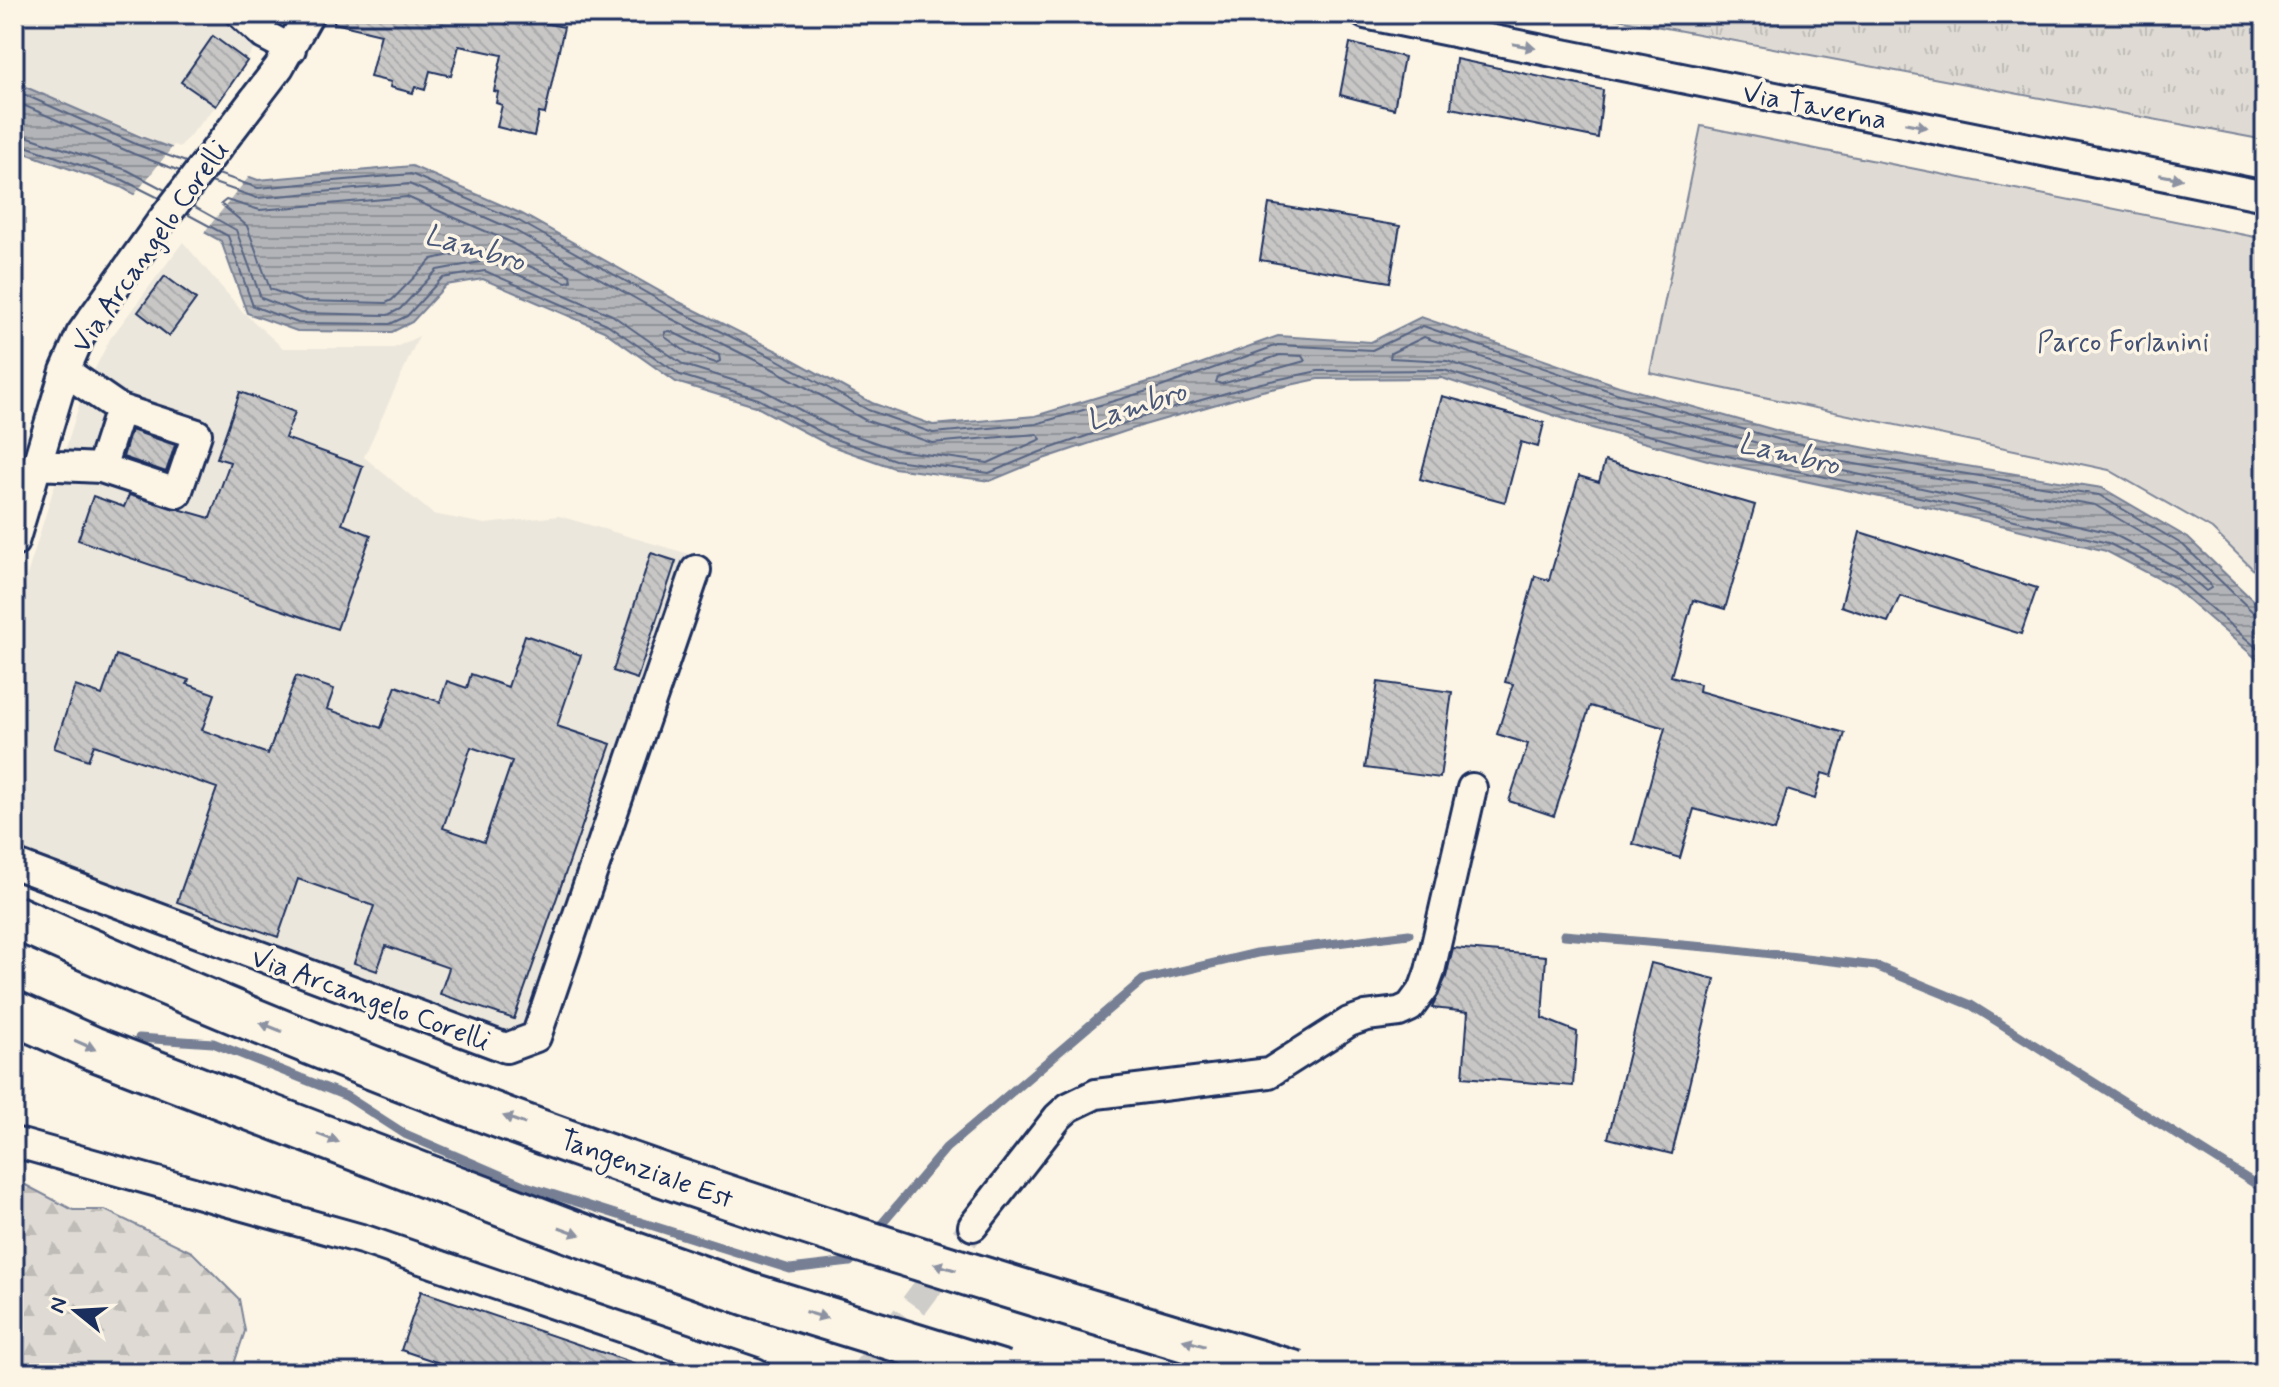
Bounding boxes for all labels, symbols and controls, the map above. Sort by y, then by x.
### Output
one-way arrow [1512,40,1537,53]
street label: Via Taverna [1739,75,1890,140]
one-way arrow [1904,120,1929,132]
street label: Via Arcangelo Corelli [64,134,238,361]
one-way arrow [2158,171,2183,184]
water label: Lambro [420,216,530,282]
park label: Parco Forlanini [2037,325,2209,362]
water label: Lambro [1082,372,1192,441]
water label: Lambro [1734,424,1844,485]
street label: Via Arcangelo Corelli [246,940,495,1061]
one-way arrow [259,1020,283,1033]
one-way arrow [73,1038,97,1051]
one-way arrow [501,1113,525,1126]
street label: Tangenziale Est [554,1122,739,1221]
one-way arrow [316,1132,340,1145]
one-way arrow [559,1225,583,1238]
one-way arrow [933,1260,957,1273]
north arrow [36,1271,116,1351]
text: N [43,1294,74,1317]
one-way arrow [805,1309,829,1322]
one-way arrow [1181,1336,1205,1349]

